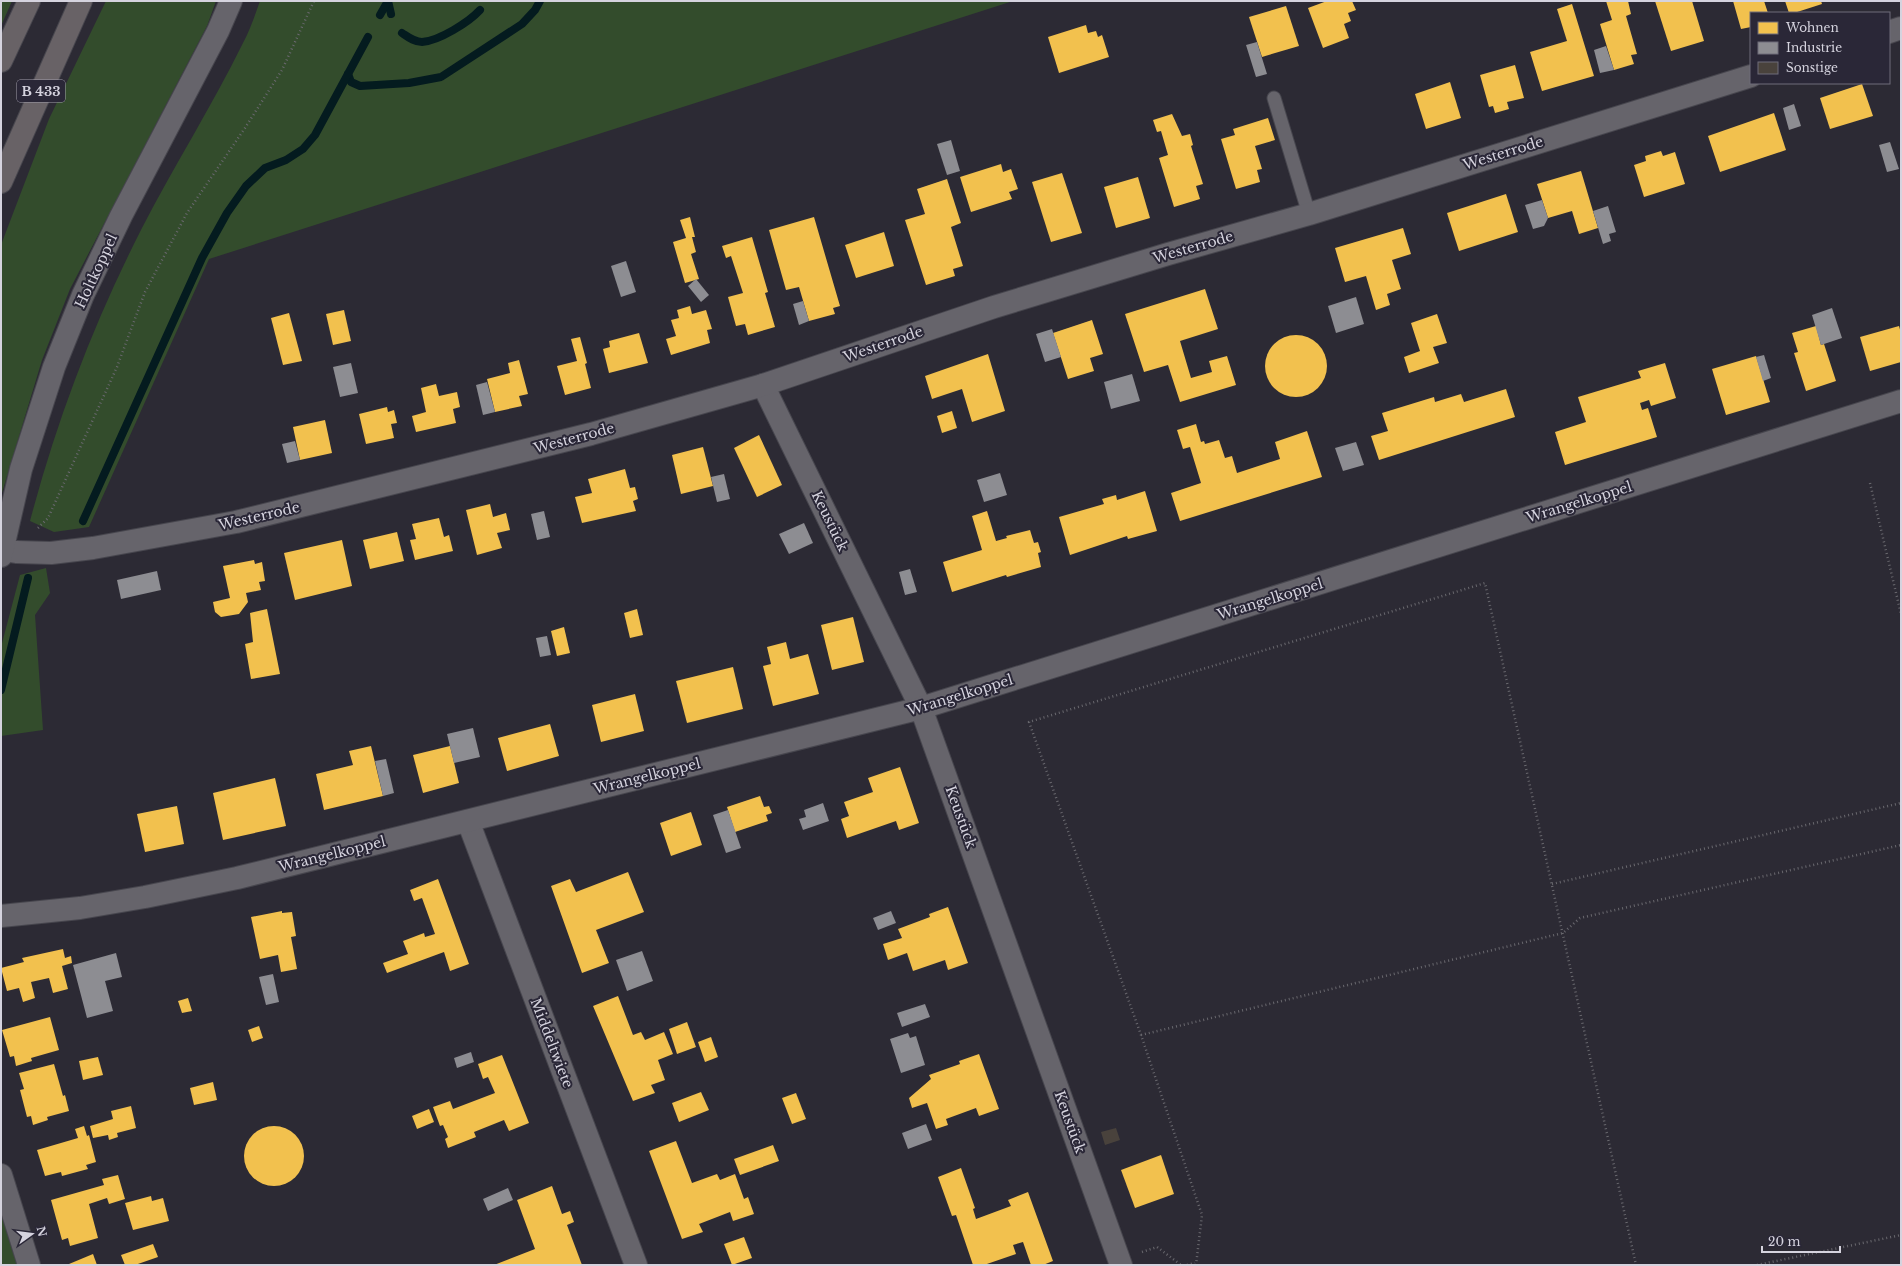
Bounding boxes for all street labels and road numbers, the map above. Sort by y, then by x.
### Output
road number: B 433 [17,80,65,102]
street label: Westerrode [1460,132,1545,174]
street label: Westerrode [1150,227,1235,267]
street label: Holtkoppel [71,230,121,311]
street label: Westerrode [840,322,925,366]
street label: Westerrode [531,419,616,458]
street label: Wrangelkoppel [1523,477,1634,527]
street label: Keustück [808,488,853,555]
street label: Westerrode [216,498,301,534]
street label: Wrangelkoppel [1214,574,1325,624]
street label: Wrangelkoppel [904,670,1015,720]
street label: Wrangelkoppel [591,754,703,798]
street label: Keustück [941,783,981,851]
street label: Wrangelkoppel [276,832,388,876]
street label: Middeltwiete [527,996,577,1090]
street label: Keustück [1050,1088,1090,1156]

